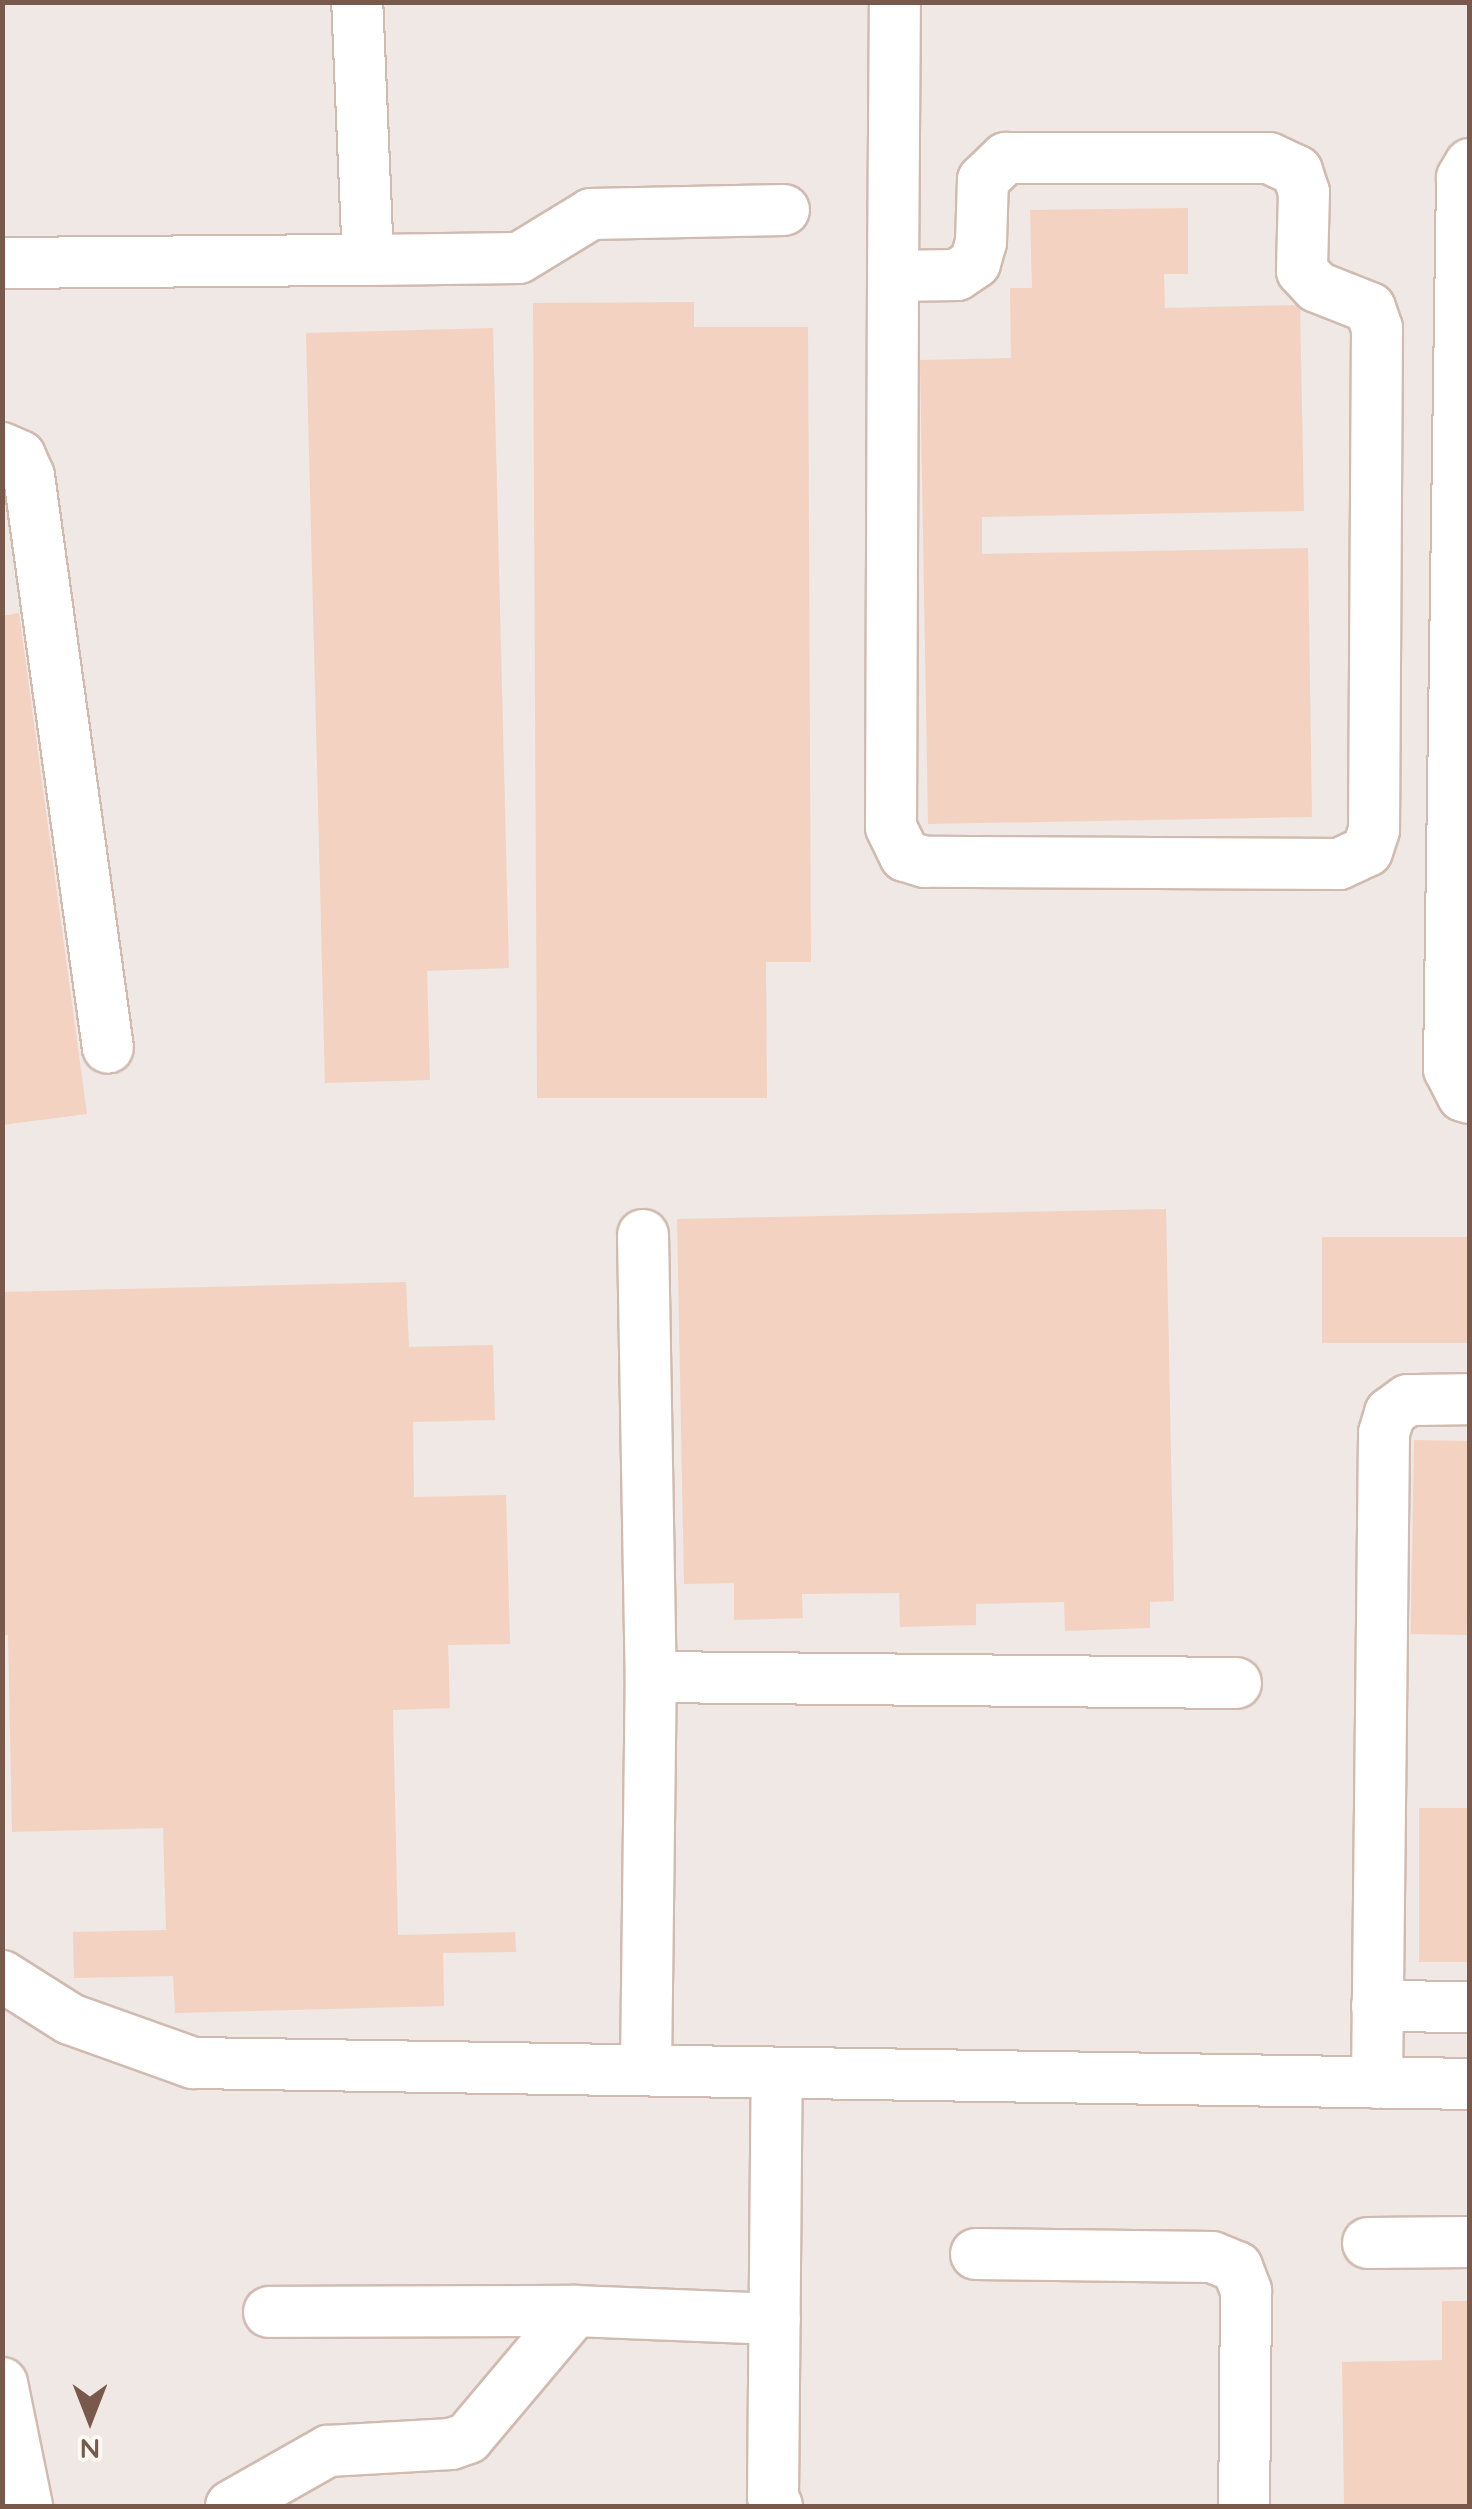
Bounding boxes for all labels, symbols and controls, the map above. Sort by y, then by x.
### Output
north arrow [40,2369,140,2469]
text: N [80,2432,100,2467]

